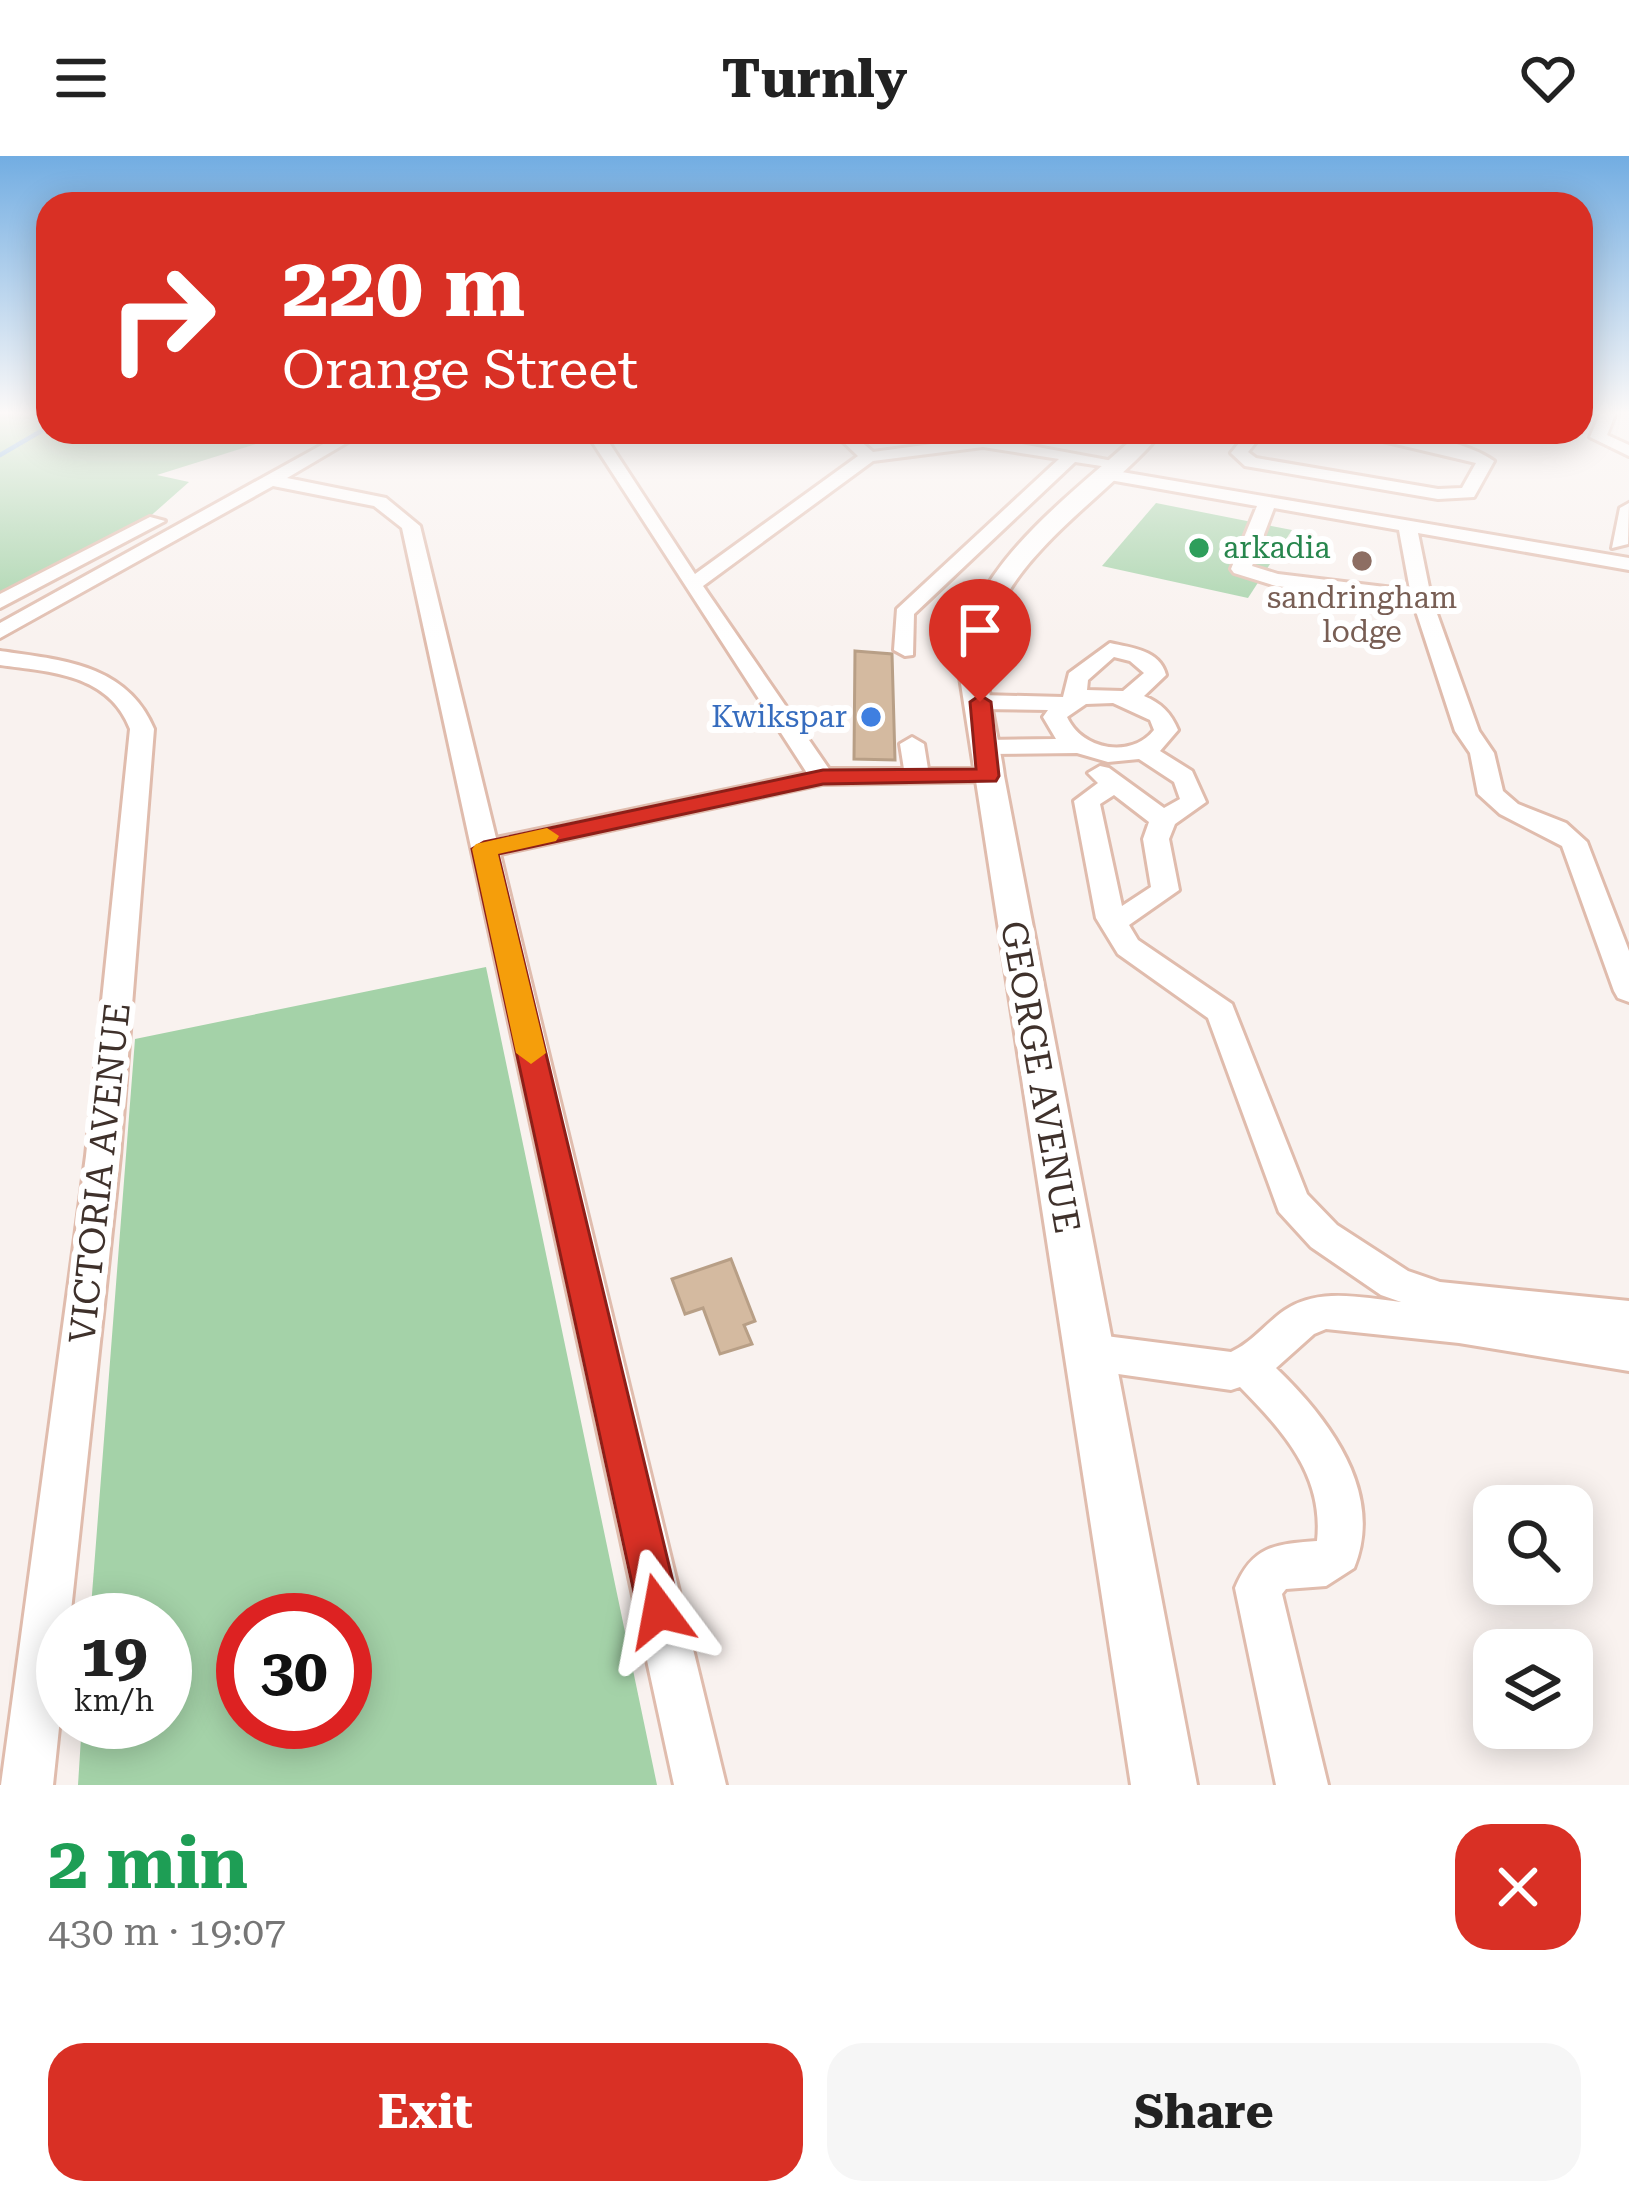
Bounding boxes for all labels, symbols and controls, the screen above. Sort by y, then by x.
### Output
icon: menu [48,45,114,111]
icon: heart [1515,45,1581,111]
text: Turnly [722,47,907,110]
text: 220 m [282,238,525,336]
icon: right [84,240,240,396]
text: Orange Street [282,338,638,401]
place label: arkadia [1223,530,1331,565]
marker: arkadia [1186,535,1212,561]
marker: sandringham lodge [1349,548,1375,574]
pin [929,579,1031,702]
place label: sandringham lodge [1267,580,1457,649]
icon: arrive [947,597,1013,663]
place label: Kwikspar [711,699,847,734]
marker: Kwikspar [858,704,884,730]
street label: GEORGE AVENUE [992,918,1088,1236]
street label: VICTORIA AVENUE [61,1001,139,1345]
map controls [1473,1485,1593,1749]
button: search [1473,1485,1593,1605]
position arrow [596,1548,722,1674]
speed limit sign: 30 [216,1593,372,1749]
text: 19 [80,1620,148,1691]
button: layers [1473,1629,1593,1749]
text: km/h [74,1683,154,1718]
text: 2 min [48,1821,248,1906]
button: close [1455,1824,1581,1950]
text: 430 m · 19:07 [48,1909,286,1955]
button: Exit [48,2043,803,2181]
button: Share [827,2043,1581,2181]

